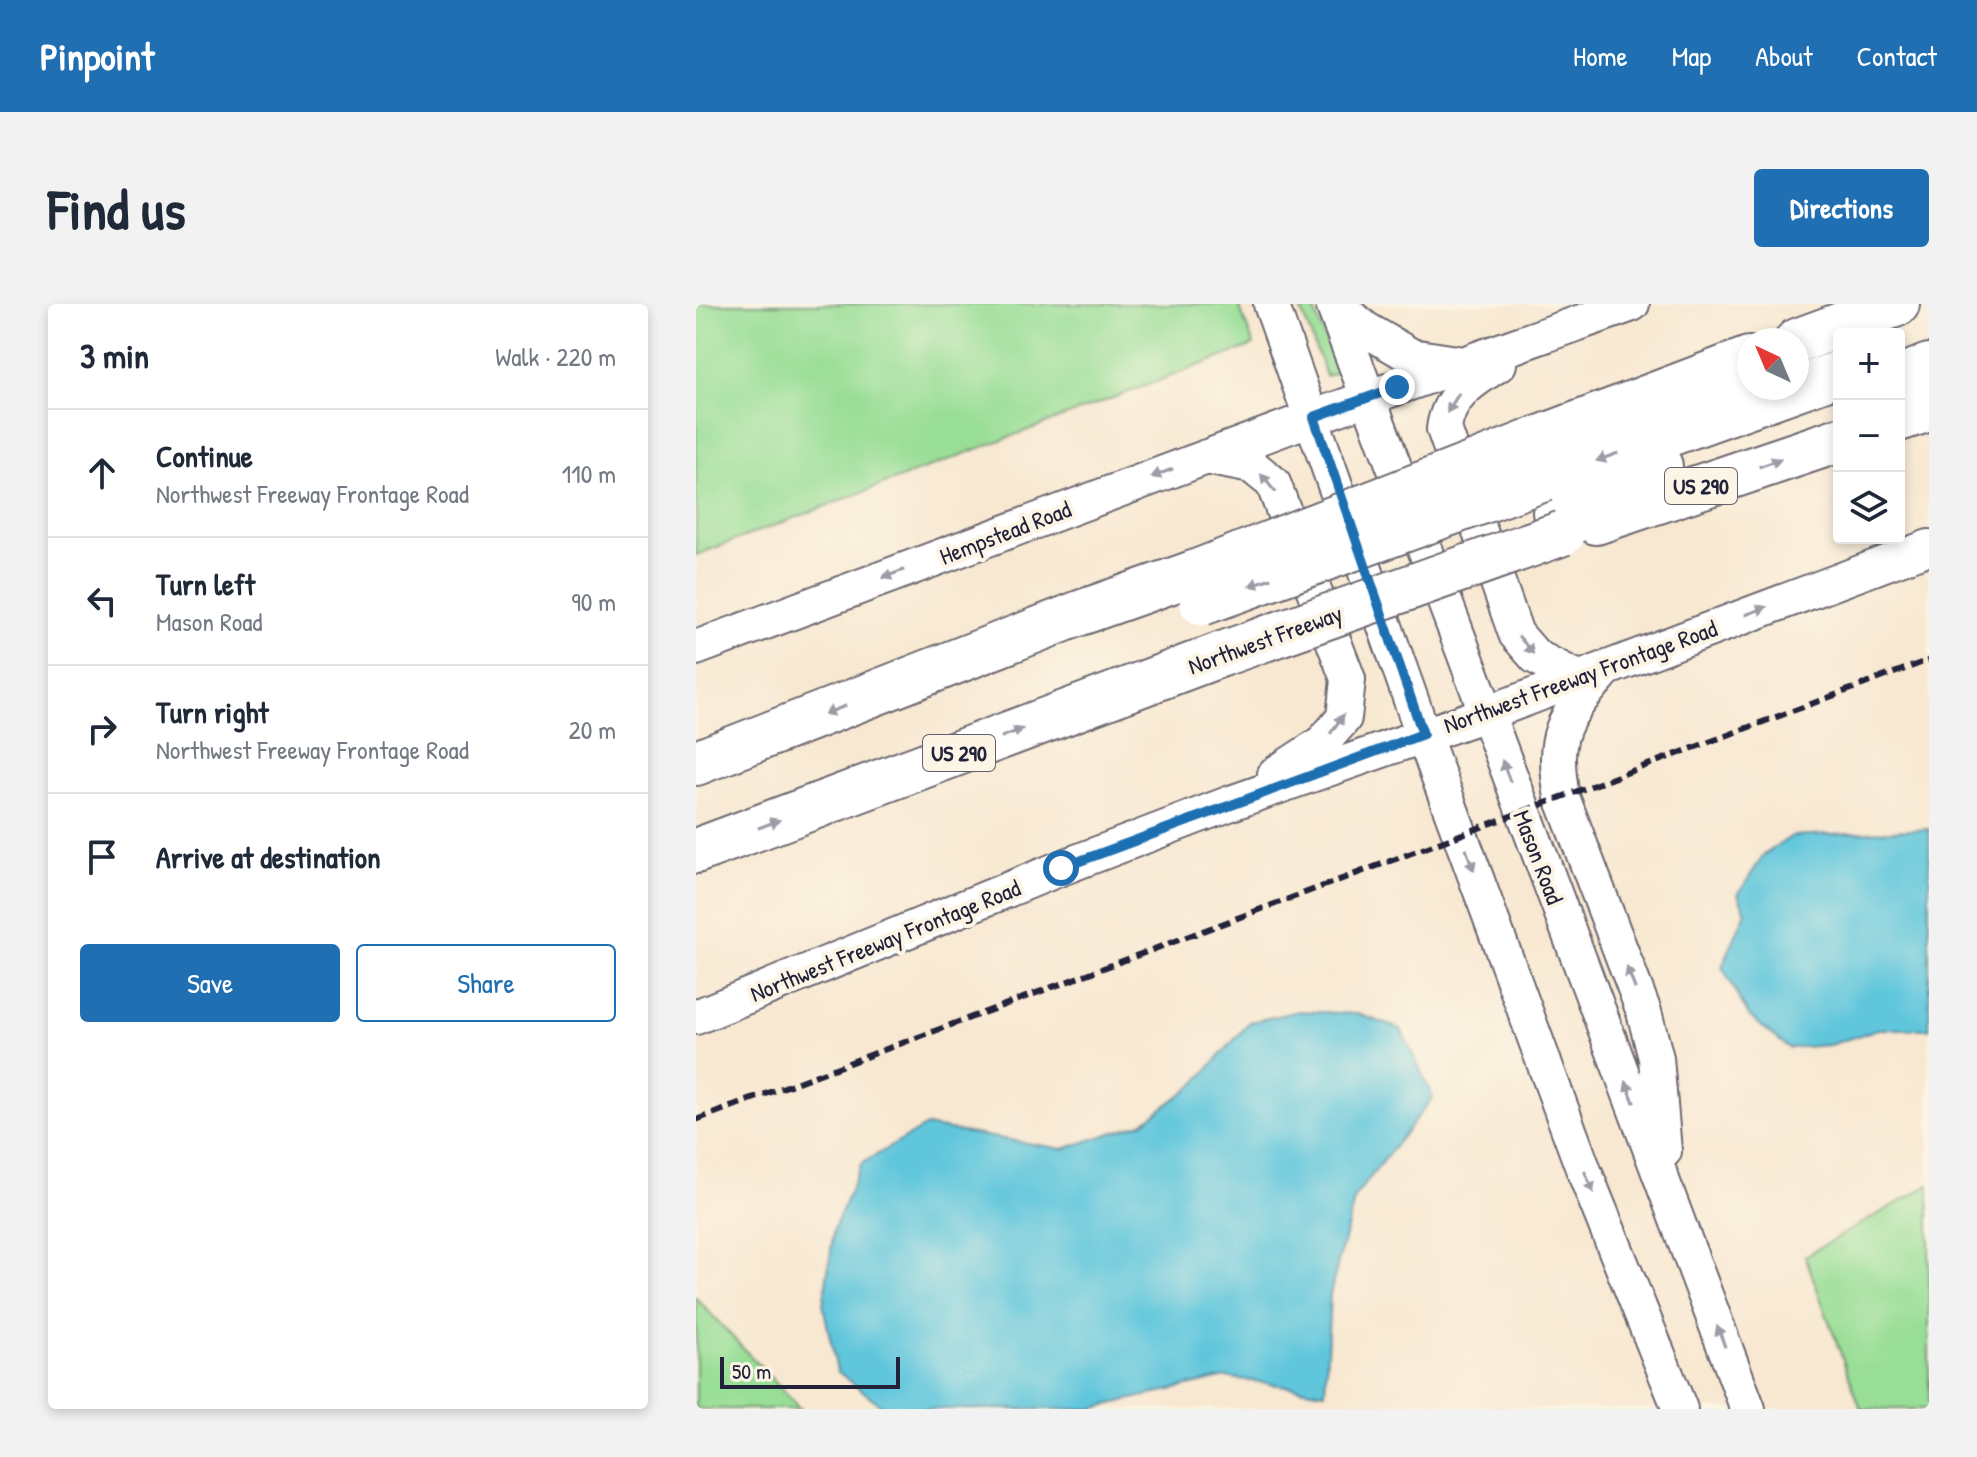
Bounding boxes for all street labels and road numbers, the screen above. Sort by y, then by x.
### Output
road number: US 290 [1665,468,1737,504]
street label: Hempstead Road [935,492,1075,572]
street label: Northwest Freeway [1184,596,1346,682]
street label: Northwest Freeway Frontage Road [1439,612,1721,740]
road number: US 290 [923,735,995,771]
street label: Mason Road [1506,805,1572,909]
street label: Northwest Freeway Frontage Road [745,871,1025,1009]

